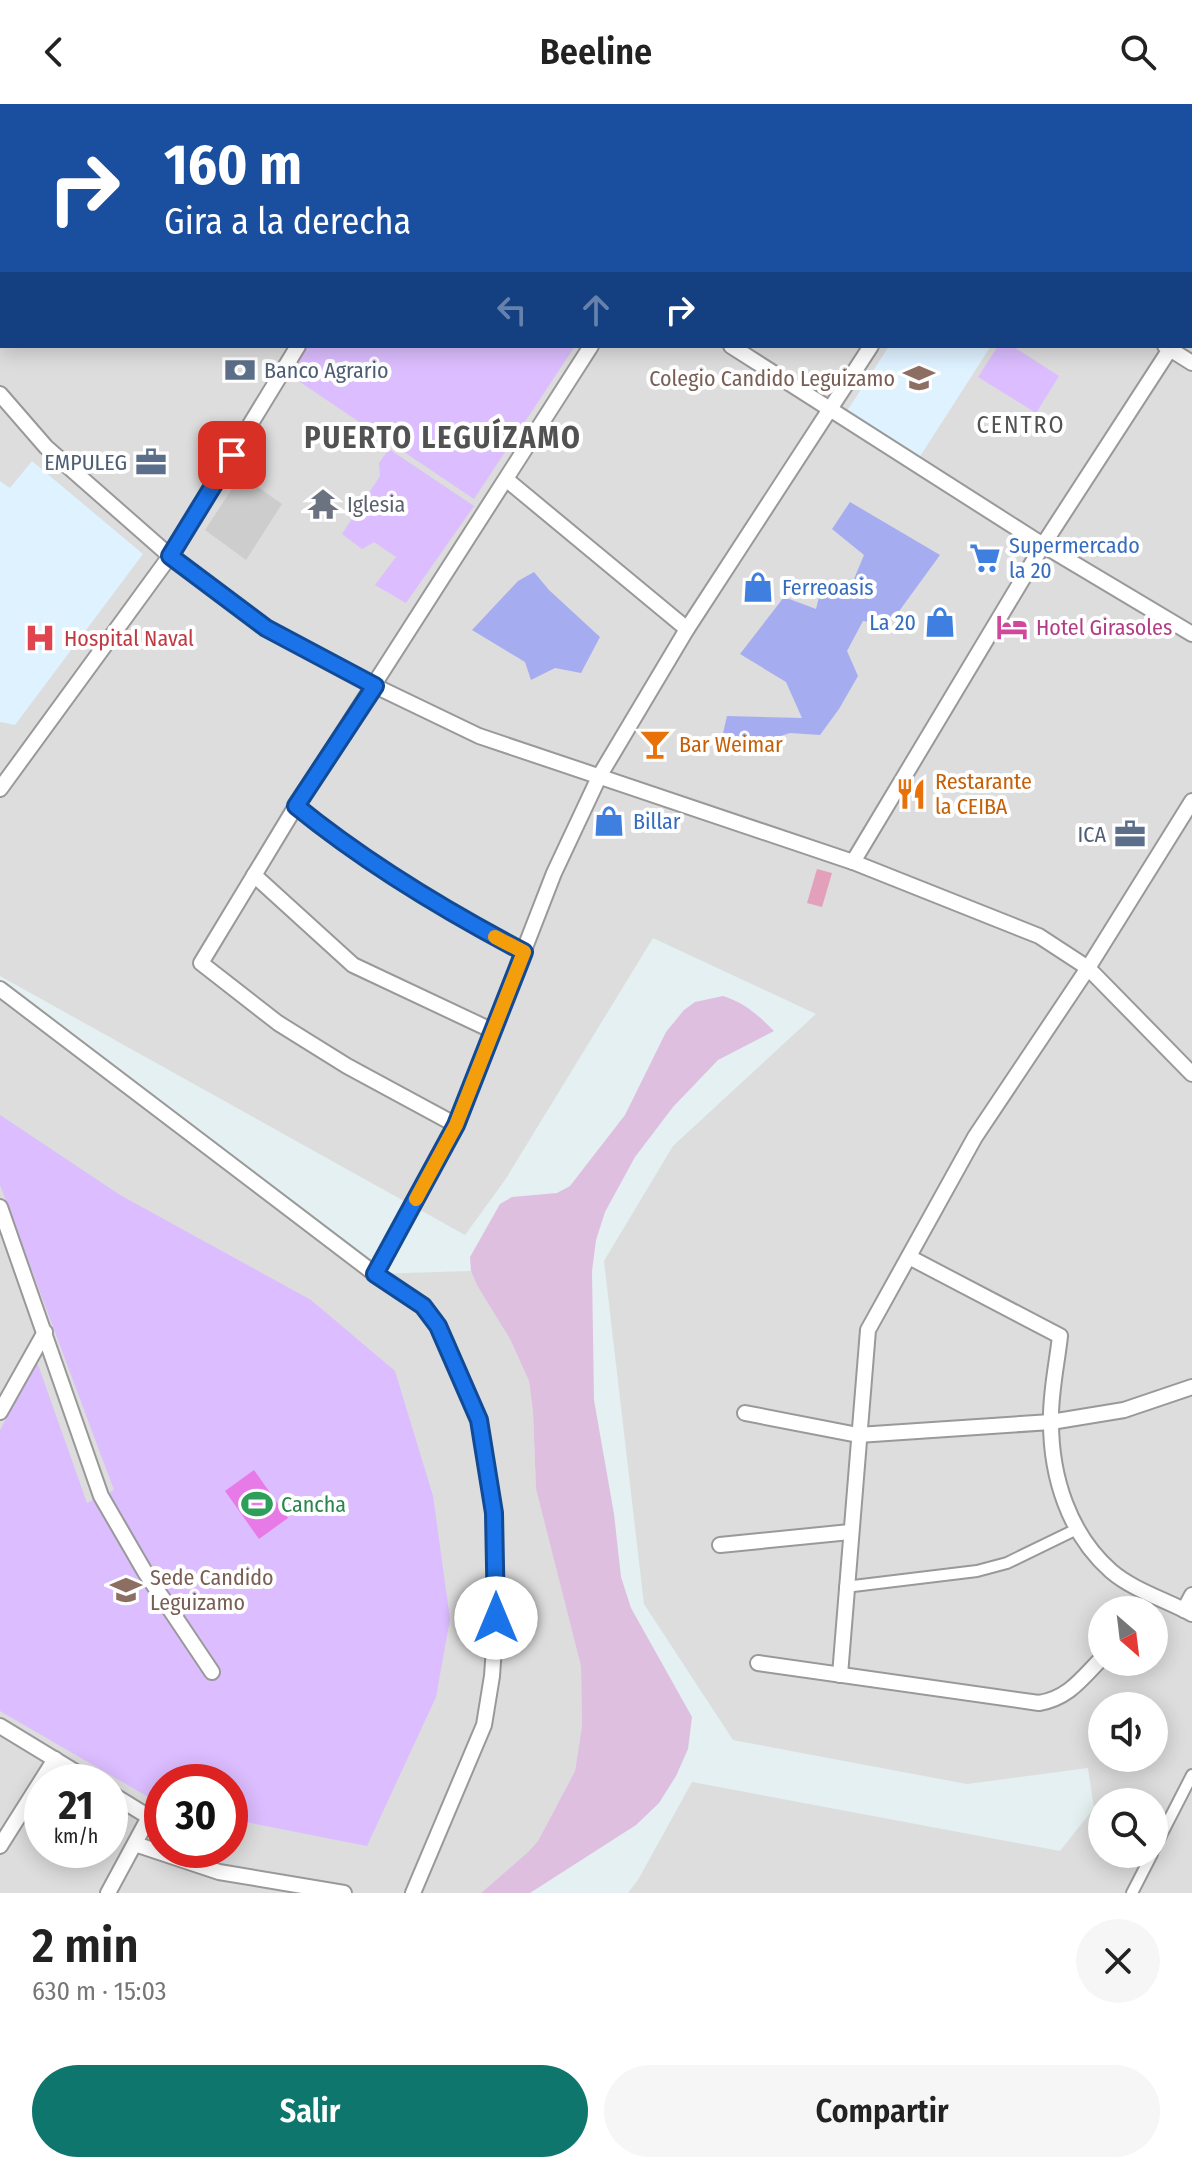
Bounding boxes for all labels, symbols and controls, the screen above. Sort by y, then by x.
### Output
icon: back [32,30,76,74]
text: Beeline [540,30,652,74]
icon: search [1116,30,1160,74]
text: 160 m [164,132,302,199]
icon: right [32,136,136,240]
text: Gira a la derecha [164,200,411,244]
icon: left [490,288,534,332]
icon: ahead [574,288,618,332]
icon: right [658,288,702,332]
bank icon: Banco Agrario [223,353,257,387]
place label: Banco Agrario [264,357,389,384]
school or university icon: Colegio Candido Leguizamo [902,361,936,395]
place label: Colegio Candido Leguizamo [649,365,895,392]
district label: CENTRO [976,411,1066,439]
district label: PUERTO LEGUÍZAMO [304,418,582,456]
pin [198,421,266,489]
icon: arrive [210,433,254,477]
office icon: EMPULEG [134,445,168,479]
place label: EMPULEG [44,449,127,476]
temple icon: Iglesia [306,487,340,521]
place label: Iglesia [347,491,405,518]
place label: Supermercado la 20 [1009,532,1140,584]
supermarket icon: Supermercado la 20 [968,541,1002,575]
shop icon: Ferreoasis [741,570,775,604]
place label: Ferreoasis [782,574,874,601]
shop icon: La 20 [923,605,957,639]
place label: La 20 [869,609,916,636]
hotel icon: Hotel Girasoles [995,610,1029,644]
place label: Hotel Girasoles [1036,614,1172,641]
hospital icon: Hospital Naval [23,621,57,655]
place label: Hospital Naval [64,625,194,652]
bar icon: Bar Weimar [638,727,672,761]
place label: Bar Weimar [679,731,783,758]
place label: Restarante la CEIBA [935,768,1032,820]
restaurant icon: Restarante la CEIBA [894,777,928,811]
shop icon: Billar [592,804,626,838]
place label: Billar [633,808,681,835]
office icon: ICA [1113,817,1147,851]
place label: ICA [1077,821,1106,848]
sports icon: Cancha [240,1487,274,1521]
place label: Cancha [281,1491,346,1518]
place label: Sede Candido Leguizamo [150,1564,274,1616]
school or university icon: Sede Candido Leguizamo [109,1573,143,1607]
position arrow [454,1576,538,1660]
north arrow [1088,1596,1168,1676]
map controls [1088,1596,1168,1868]
button: sound [1088,1692,1168,1772]
speed limit sign: 30 [144,1764,248,1868]
text: 21 [59,1782,93,1830]
button: search [1088,1788,1168,1868]
text: km/h [54,1824,98,1848]
text: 2 min [32,1917,139,1975]
button: close [1076,1919,1160,2003]
text: 630 m · 15:03 [32,1976,166,2007]
button: Salir [32,2065,588,2157]
button: Compartir [604,2065,1160,2157]

